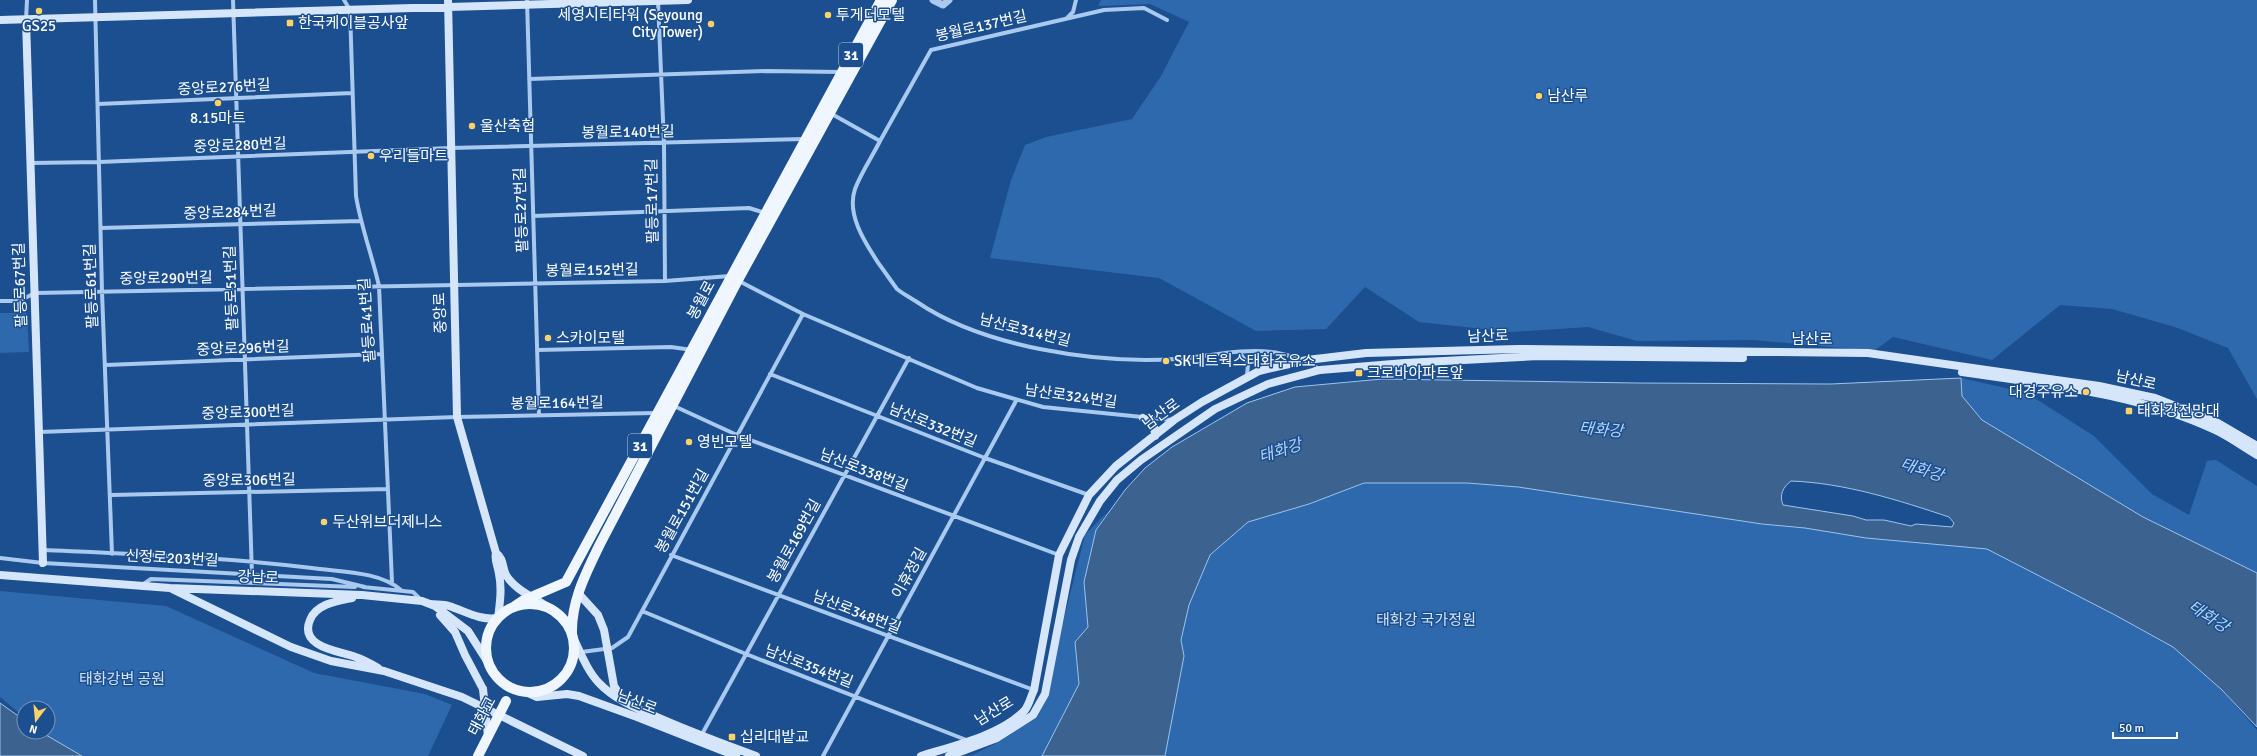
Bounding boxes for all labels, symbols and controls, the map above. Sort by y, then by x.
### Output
marker: GS25 [34,6,44,16]
place label: 세영시티타워 (Seyoung City Tower) [557,6,703,41]
place label: 투게더모텔 [836,6,905,24]
street label: 봉월로137번길 [934,7,1028,45]
marker: 투게더모텔 [823,10,833,20]
place label: 한국케이블공사앞 [298,14,409,32]
place label: GS25 [22,17,56,35]
marker: 한국케이블공사앞 [285,18,295,28]
marker: 세영시티타워 (Seyoung City Tower) [706,19,716,29]
road number: 31 [839,43,863,67]
street label: 중앙로276번길 [177,76,271,98]
place label: 남산루 [1547,87,1588,105]
marker: 남산루 [1534,91,1544,101]
marker: 8.15마트 [213,98,223,108]
place label: 8.15마트 [190,109,246,127]
place label: 울산축협 [480,117,535,135]
marker: 울산축협 [467,121,477,131]
street label: 봉월로140번길 [581,122,675,142]
street label: 중앙로280번길 [193,134,287,156]
place label: 우리들마트 [379,147,448,165]
marker: 우리들마트 [366,151,376,161]
street label: 팔등로17번길 [642,158,662,244]
street label: 팔등로27번길 [511,167,531,253]
street label: 중앙로284번길 [183,201,277,223]
street label: 팔등로67번길 [10,242,30,328]
street label: 팔등로61번길 [81,243,101,329]
street label: 팔등로51번길 [221,245,241,331]
street label: 봉월로152번길 [545,260,639,280]
street label: 중앙로290번길 [119,268,213,288]
street label: 팔등로41번길 [355,277,379,363]
street label: 봉월로 [683,277,719,323]
street label: 중앙로 [430,292,450,334]
street label: 남산로314번길 [978,310,1072,350]
street label: 남산로 [1467,326,1509,346]
place label: 스카이모텔 [556,329,625,347]
street label: 남산로 [1791,330,1833,348]
marker: 스카이모텔 [543,333,553,343]
street label: 중앙로296번길 [196,337,290,359]
place label: SK네트웍스태화주유소 [1174,352,1316,370]
marker: SK네트웍스태화주유소 [1161,356,1171,366]
place label: 크로바아파트앞 [1367,364,1464,382]
street label: 남산로 [2114,367,2158,393]
marker: 크로바아파트앞 [1354,368,1364,378]
street label: 남산로324번길 [1024,381,1118,411]
place label: 대경주유소 [2009,383,2078,401]
marker: 대경주유소 [2081,387,2091,397]
street label: 봉월로164번길 [510,393,604,413]
street label: 남산로 [1139,395,1183,433]
street label: 남산로332번길 [886,399,980,451]
street label: 중앙로300번길 [201,401,295,423]
place label: 태화강전망대 [2137,402,2220,420]
marker: 태화강전망대 [2124,406,2134,416]
water label: 태화강 [1578,418,1626,442]
place label: 영빈모텔 [697,433,752,451]
road number: 31 [628,434,652,458]
water label: 태화강 [1256,434,1307,467]
marker: 영빈모텔 [684,437,694,447]
street label: 남산로338번길 [817,445,911,495]
water label: 태화강 [1898,454,1948,487]
street label: 봉월로151번길 [652,466,712,556]
street label: 중앙로306번길 [202,470,296,490]
street label: 봉월로169번길 [764,496,824,586]
place label: 두산위브더제니스 [332,513,443,531]
marker: 두산위브더제니스 [319,517,329,527]
street label: 이휴정길 [888,544,930,602]
street label: 신정로203번길 [125,547,219,569]
street label: 강남로 [237,567,279,587]
street label: 남산로348번길 [810,587,904,637]
water label: 태화강 [2184,596,2234,638]
park label: 태화강 국가정원 [1376,611,1476,629]
street label: 남산로354번길 [762,641,856,691]
park label: 태화강변 공원 [79,670,165,688]
street label: 남산로 [614,686,660,718]
street label: 태화교 [464,693,500,739]
street label: 남산로 [972,693,1016,729]
north arrow [16,700,56,740]
scale bar [2113,714,2177,740]
text: 50 m [2119,721,2144,736]
text: N [28,722,39,736]
place label: 십리대밭교 [740,728,809,746]
marker: 십리대밭교 [727,732,737,742]

